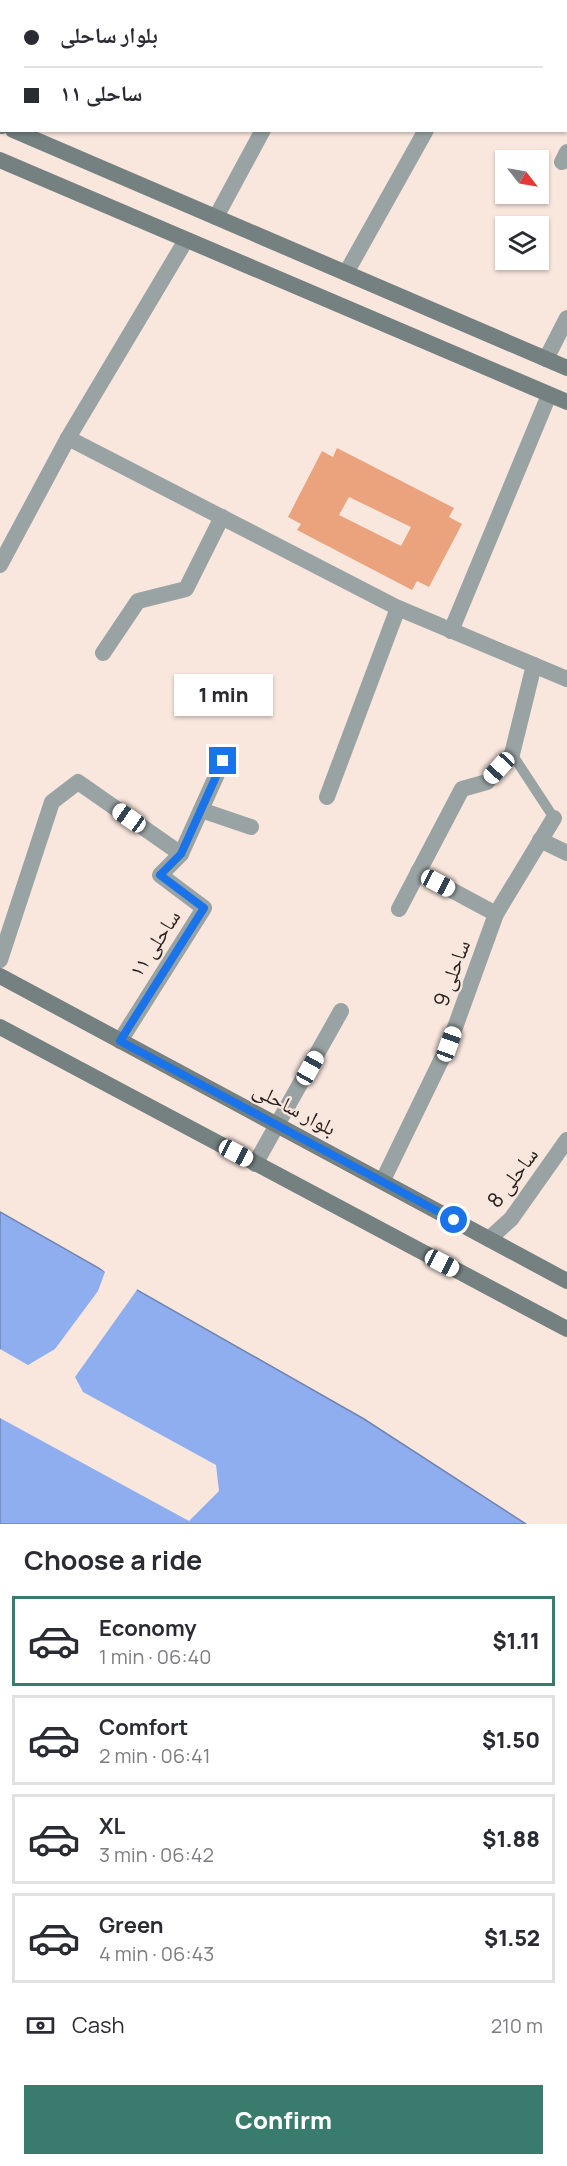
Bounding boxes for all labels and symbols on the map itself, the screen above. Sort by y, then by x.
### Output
north arrow [495,150,549,204]
callout: 1 min [174,674,272,716]
route end [209,747,236,774]
car [480,749,518,787]
car [109,800,149,836]
car [418,867,458,899]
street label: ساحلی ۱۱ [122,904,186,982]
street label: ساحلی 9 [426,936,476,1010]
car [434,1024,464,1064]
car [293,1048,327,1088]
street label: بلوار ساحلی [249,1074,341,1142]
car [216,1137,256,1169]
street label: ساحلی 8 [480,1141,544,1213]
route start [440,1206,467,1233]
car [422,1247,462,1279]

